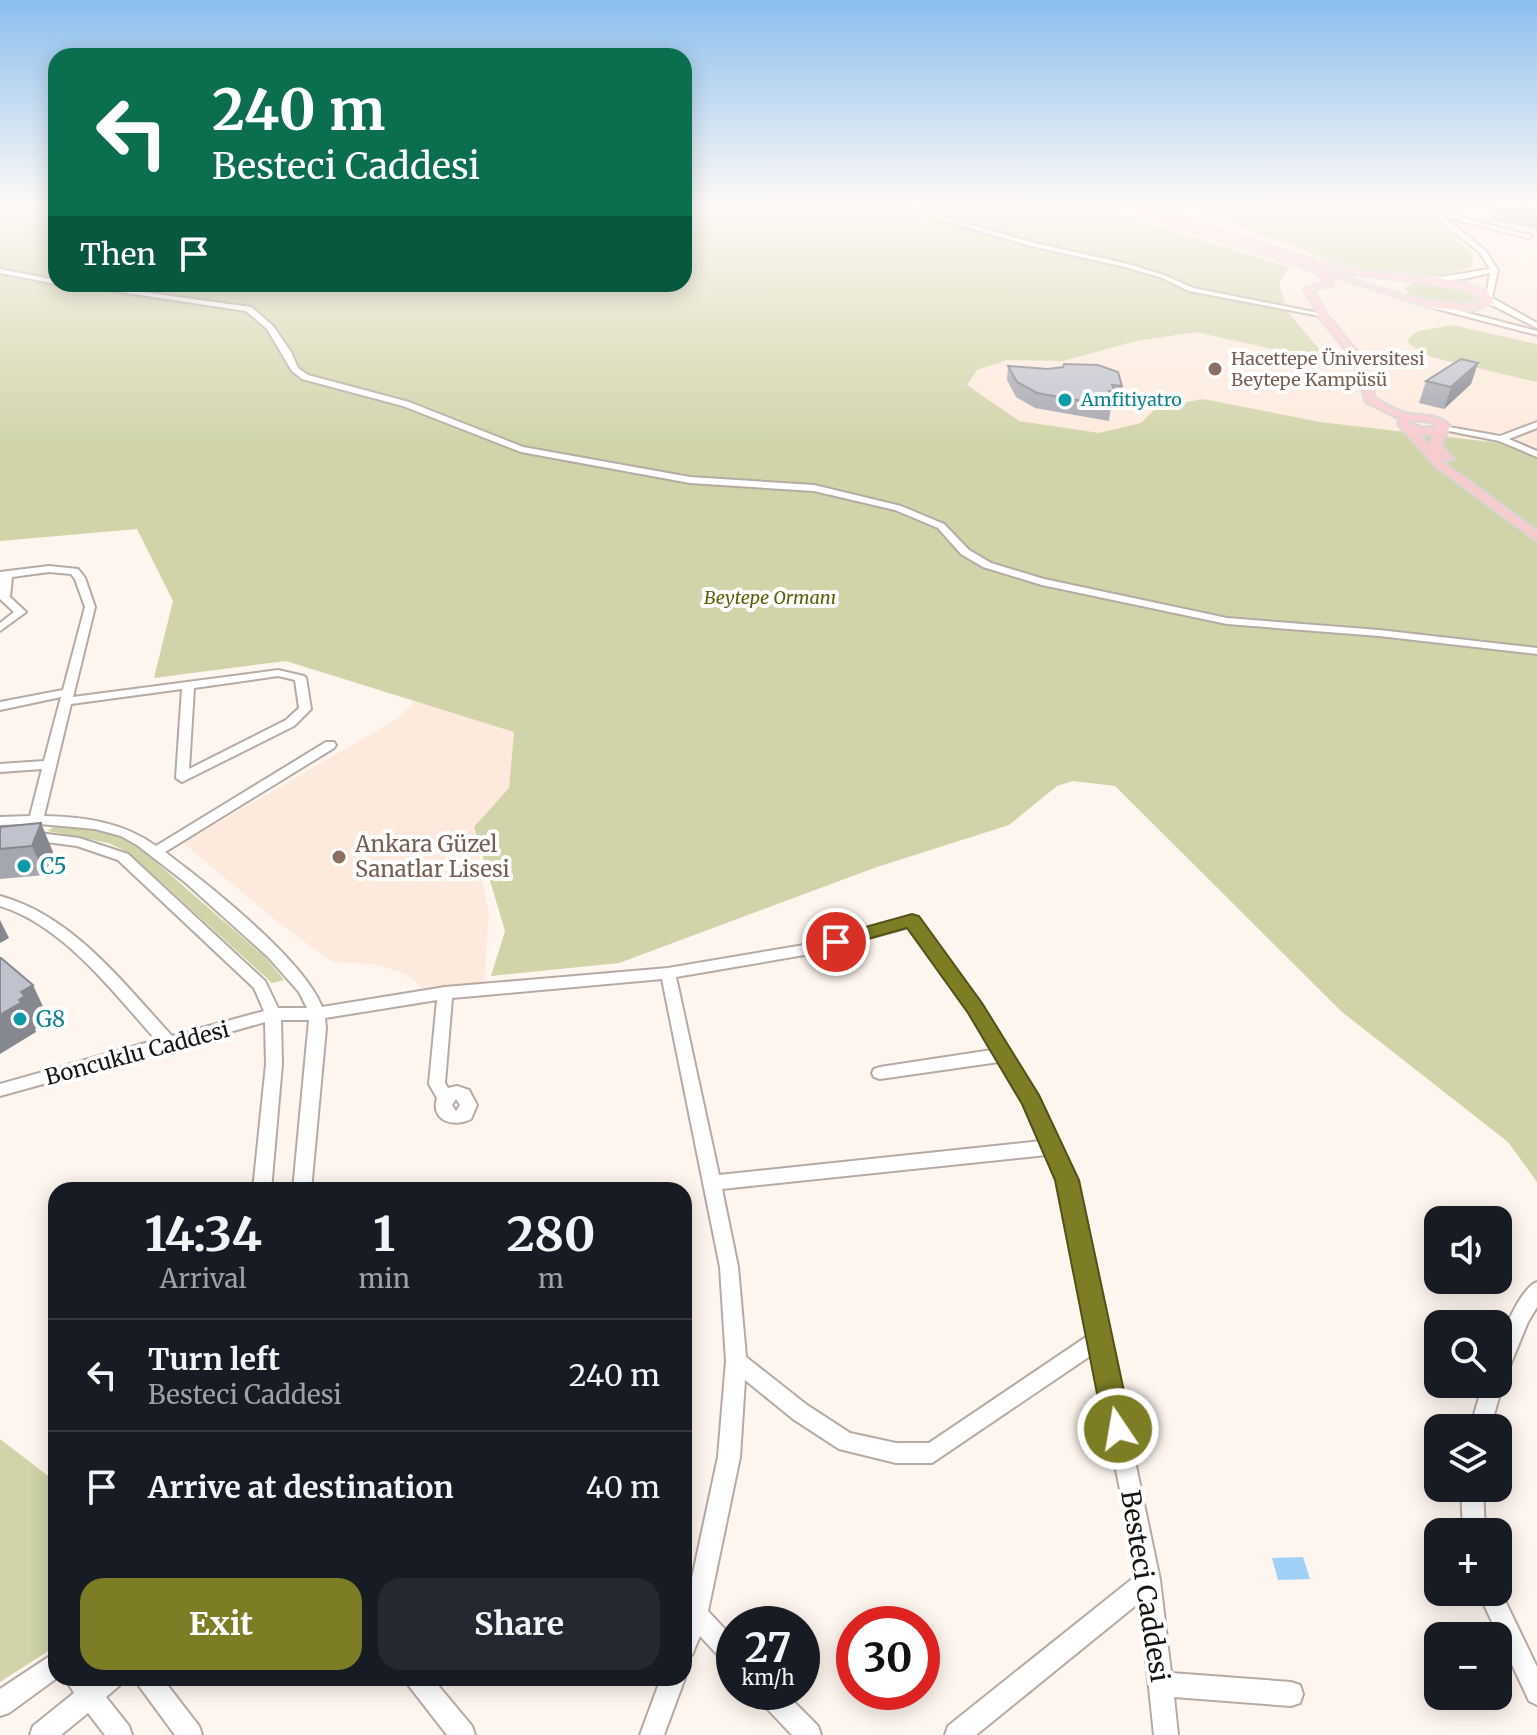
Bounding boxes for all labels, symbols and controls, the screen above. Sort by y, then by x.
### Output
text: 240 m [212,75,385,145]
icon: left [80,80,184,184]
text: Besteci Caddesi [212,144,480,189]
icon: arrive [172,232,216,276]
text: Then [80,235,156,273]
place label: Hacettepe Üniversitesi Beytepe Kampüsü [1231,347,1425,391]
marker: Hacettepe Üniversitesi Beytepe Kampüsü [1206,360,1224,378]
place label: Amfitiyatro [1080,388,1182,411]
marker: Amfitiyatro [1056,391,1074,409]
park label: Beytepe Ormanı [704,586,836,609]
place label: Ankara Güzel Sanatlar Lisesi [354,830,510,883]
marker: Ankara Güzel Sanatlar Lisesi [330,848,348,866]
place label: C5 [40,852,67,880]
marker: C5 [15,857,33,875]
pin [802,908,870,976]
icon: arrive [814,920,858,964]
place label: G8 [36,1005,65,1033]
marker: G8 [11,1010,29,1028]
street label: Boncuklu Caddesi [42,1015,232,1091]
text: 14:34 [144,1204,262,1264]
text: 1 [373,1204,395,1264]
text: 280 [506,1204,596,1264]
map controls [1424,1206,1512,1710]
button: sound [1424,1206,1512,1294]
text: Arrival [160,1262,247,1295]
text: min [358,1262,410,1295]
text: m [538,1262,564,1295]
button: search [1424,1310,1512,1398]
text: Turn left [148,1340,280,1378]
icon: left [80,1353,124,1397]
text: 240 m [569,1356,660,1394]
text: Besteci Caddesi [148,1378,342,1411]
position arrow [1076,1387,1160,1471]
button: layers [1424,1414,1512,1502]
icon: arrive [80,1465,124,1509]
text: Arrive at destination [148,1468,454,1506]
text: 40 m [586,1468,660,1506]
street label: Besteci Caddesi [1114,1488,1177,1684]
button: + [1424,1518,1512,1606]
button: Exit [80,1578,362,1670]
button: Share [378,1578,660,1670]
speed limit sign: 30 [836,1606,940,1710]
button: − [1424,1622,1512,1710]
text: 27 [745,1623,791,1673]
text: km/h [742,1665,794,1690]

